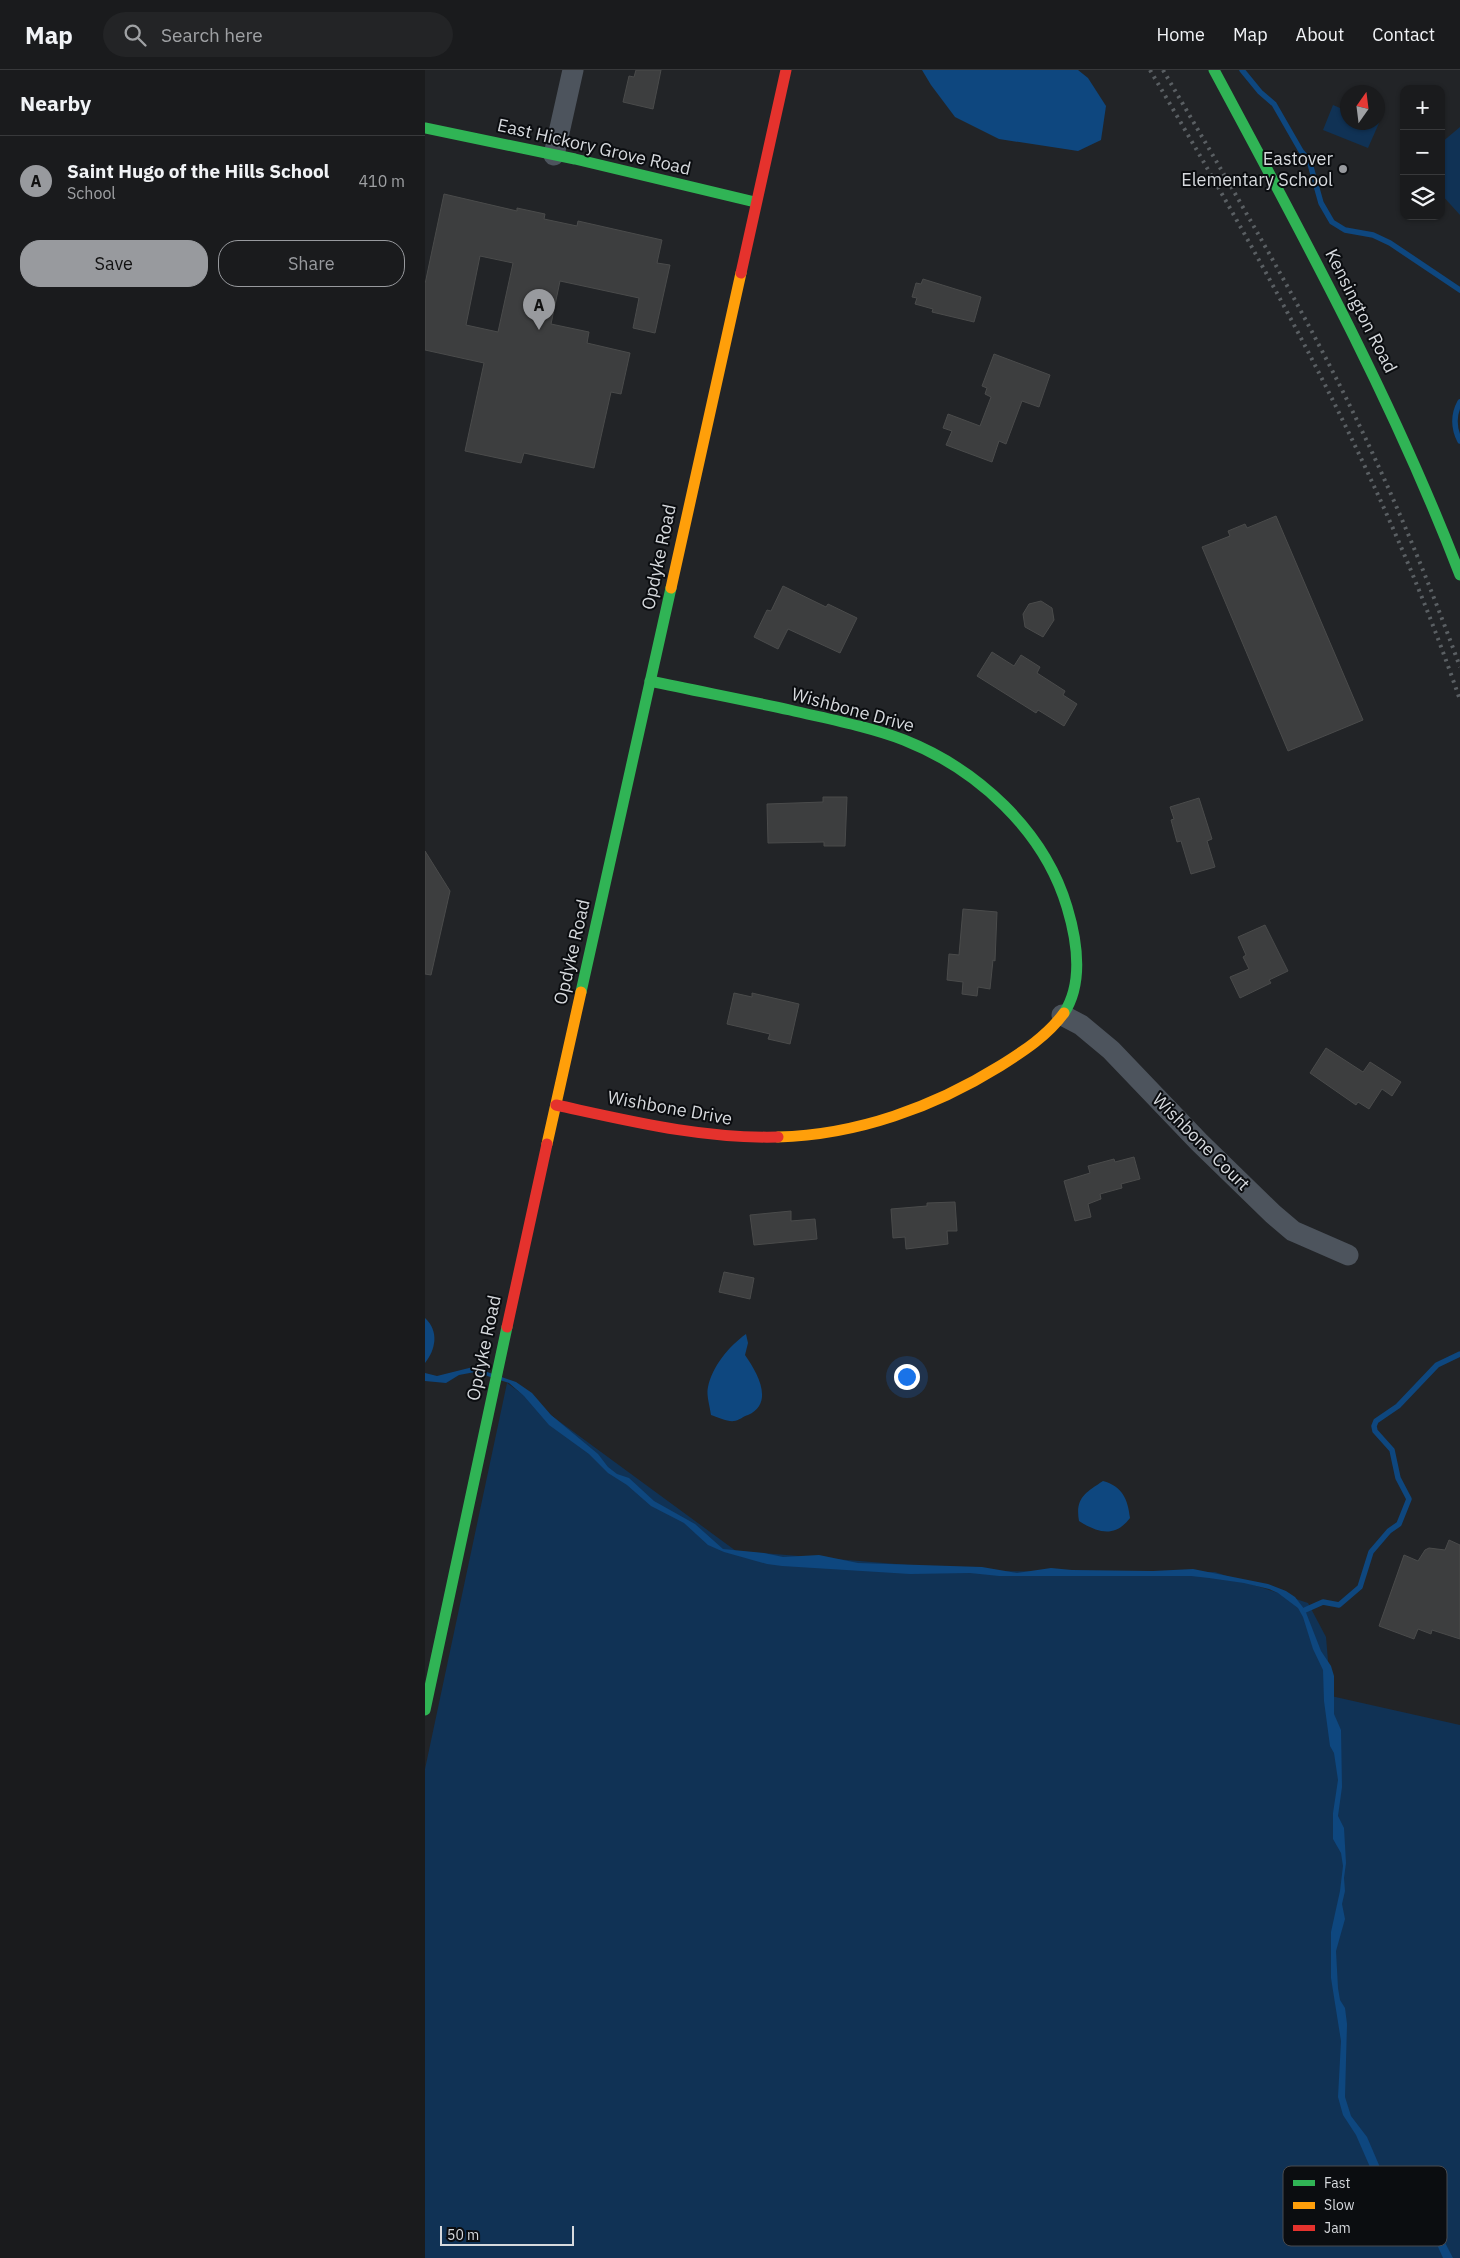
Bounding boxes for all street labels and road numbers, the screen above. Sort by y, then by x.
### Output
street label: East Hickory Grove Road [495,113,693,180]
street label: Kensington Road [1320,245,1403,377]
street label: Opdyke Road [636,502,681,612]
street label: Wishbone Drive [789,682,917,737]
street label: Opdyke Road [548,897,595,1007]
street label: Wishbone Drive [606,1085,734,1130]
street label: Wishbone Court [1148,1088,1255,1195]
street label: Opdyke Road [461,1293,506,1403]

